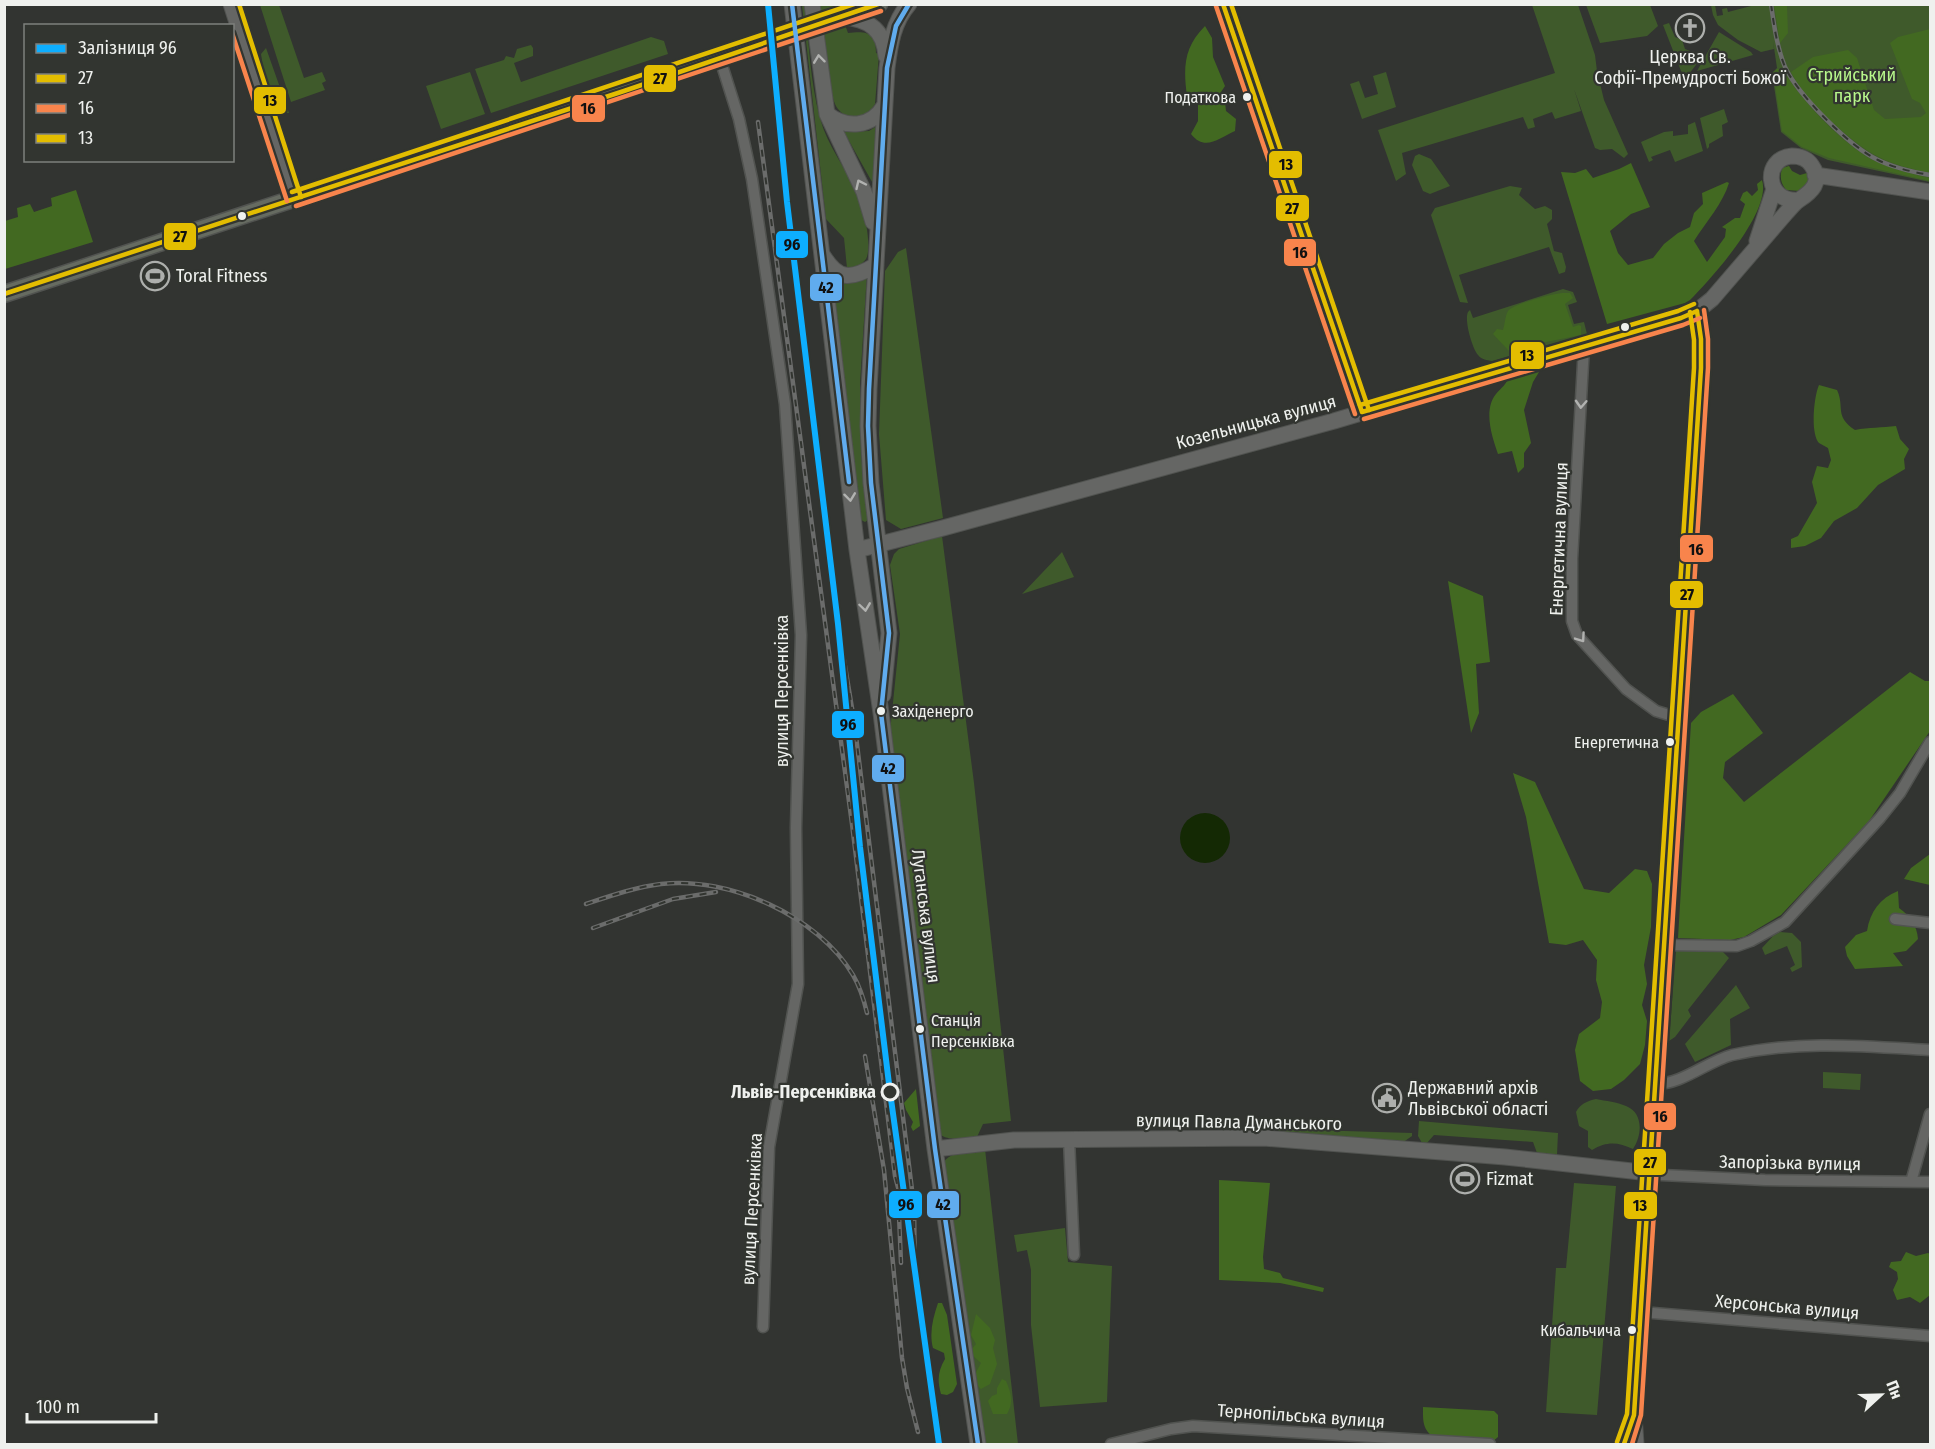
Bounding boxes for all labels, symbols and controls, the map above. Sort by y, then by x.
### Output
church icon: Церква Св. Софії-Премудрості Божої [1674,12,1706,44]
legend [24,24,234,162]
text: Залізниця 96 [78,37,177,59]
place label: Церква Св. Софії-Премудрості Божої [1594,46,1786,89]
one-way arrow [813,55,825,64]
line badge: 27 [643,64,677,93]
park label: Стрийський парк [1808,64,1896,107]
text: 27 [78,67,93,89]
text: 27 [652,69,667,88]
line badge: 13 [253,86,287,115]
place label: Податкова [1165,88,1236,107]
text: 13 [263,91,278,110]
marker: Податкова [1241,91,1253,103]
line badge: 16 [571,94,606,123]
text: 16 [78,97,94,119]
text: 16 [580,99,596,118]
text: 13 [78,127,93,149]
line badge: 13 [1268,150,1303,179]
text: 13 [1279,155,1294,174]
one-way arrow [856,180,868,191]
line badge: 27 [1275,194,1310,222]
text: 27 [1284,199,1299,218]
unlabelled marker [236,210,248,222]
line badge: 27 [163,222,197,251]
text: 27 [172,227,187,246]
line badge: 96 [775,230,809,259]
text: 96 [784,235,800,254]
line badge: 16 [1283,238,1317,267]
text: 16 [1292,243,1308,262]
sports icon: Toral Fitness [139,260,171,292]
place label: Toral Fitness [176,265,268,287]
line badge: 42 [809,273,843,302]
text: 42 [818,278,834,297]
unlabelled marker [1619,321,1631,333]
line badge: 13 [1510,341,1545,370]
text: 13 [1520,346,1535,365]
street label: Козельницька вулиця [1173,390,1339,454]
one-way arrow [1575,400,1588,409]
street label: Енергетична вулиця [1545,462,1573,616]
one-way arrow [844,492,856,501]
line badge: 16 [1679,534,1714,563]
text: 16 [1688,540,1704,559]
line badge: 27 [1669,580,1704,609]
text: 27 [1679,585,1694,604]
one-way arrow [859,603,871,612]
street label: вулиця Персенківка [771,615,793,767]
one-way arrow [1574,632,1585,643]
place label: Західенерго [892,702,974,721]
marker: Західенерго [875,705,887,717]
line badge: 96 [831,710,865,739]
text: 96 [840,715,856,734]
place label: Енергетична [1574,733,1659,752]
marker: Енергетична [1664,736,1676,748]
line badge: 42 [871,754,905,783]
text: 42 [880,759,896,778]
street label: Луганська вулиця [907,848,945,984]
place label: Станція Персенківка [931,1011,1015,1051]
marker: Станція Персенківка [914,1023,926,1035]
place label: Державний архів Львівської області [1407,1077,1548,1120]
place label: Львів-Персенківка [731,1081,876,1103]
public building icon: Державний архів Львівської області [1371,1082,1403,1114]
marker: Львів-Персенківка [881,1083,899,1101]
line badge: 16 [1643,1102,1677,1131]
text: 16 [1652,1107,1668,1126]
street label: вулиця Павла Думанського [1136,1109,1342,1135]
street label: вулиця Персенківка [737,1132,767,1286]
line badge: 27 [1633,1148,1667,1176]
street label: Запорізька вулиця [1719,1151,1861,1175]
text: 27 [1642,1153,1657,1172]
sports icon: Fizmat [1449,1163,1481,1195]
place label: Fizmat [1486,1168,1534,1190]
line badge: 96 [888,1190,923,1219]
line badge: 42 [926,1190,960,1219]
line badge: 13 [1623,1191,1658,1220]
text: 96 [898,1195,914,1214]
text: 42 [935,1195,951,1214]
text: 13 [1633,1196,1648,1215]
street label: Херсонська вулиця [1714,1290,1860,1324]
place label: Кибальчича [1540,1321,1621,1340]
marker: Кибальчича [1626,1324,1638,1336]
north arrow [1851,1365,1911,1425]
text: Пн [1882,1378,1907,1402]
scale bar [27,1386,156,1424]
text: 100 m [36,1396,80,1418]
street label: Тернопільська вулиця [1217,1399,1385,1433]

